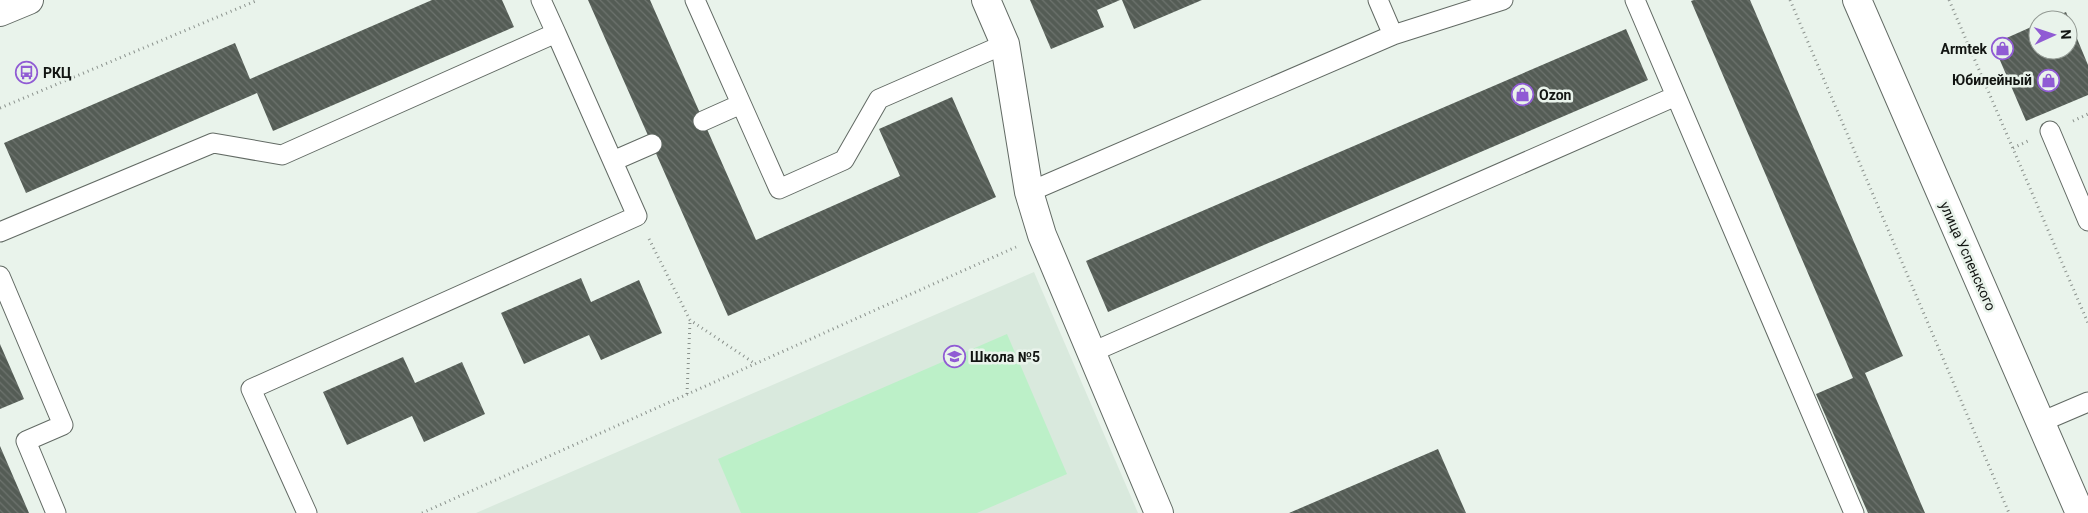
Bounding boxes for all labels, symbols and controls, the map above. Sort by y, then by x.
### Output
north arrow [2028,10,2078,60]
text: N [2058,29,2074,40]
shop icon: Armtek [1991,37,2015,61]
place label: Armtek [1941,41,1988,57]
bus stop icon: РКЦ [15,61,39,85]
place label: РКЦ [43,65,72,81]
shop icon: Юбилейный [2036,68,2060,92]
place label: Юбилейный [1952,72,2032,88]
shop icon: Ozon [1511,83,1535,107]
place label: Ozon [1539,87,1572,103]
street label: улица Успенского [1937,199,1999,313]
school or university icon: Школа №5 [942,345,966,369]
place label: Школа №5 [970,349,1040,365]

